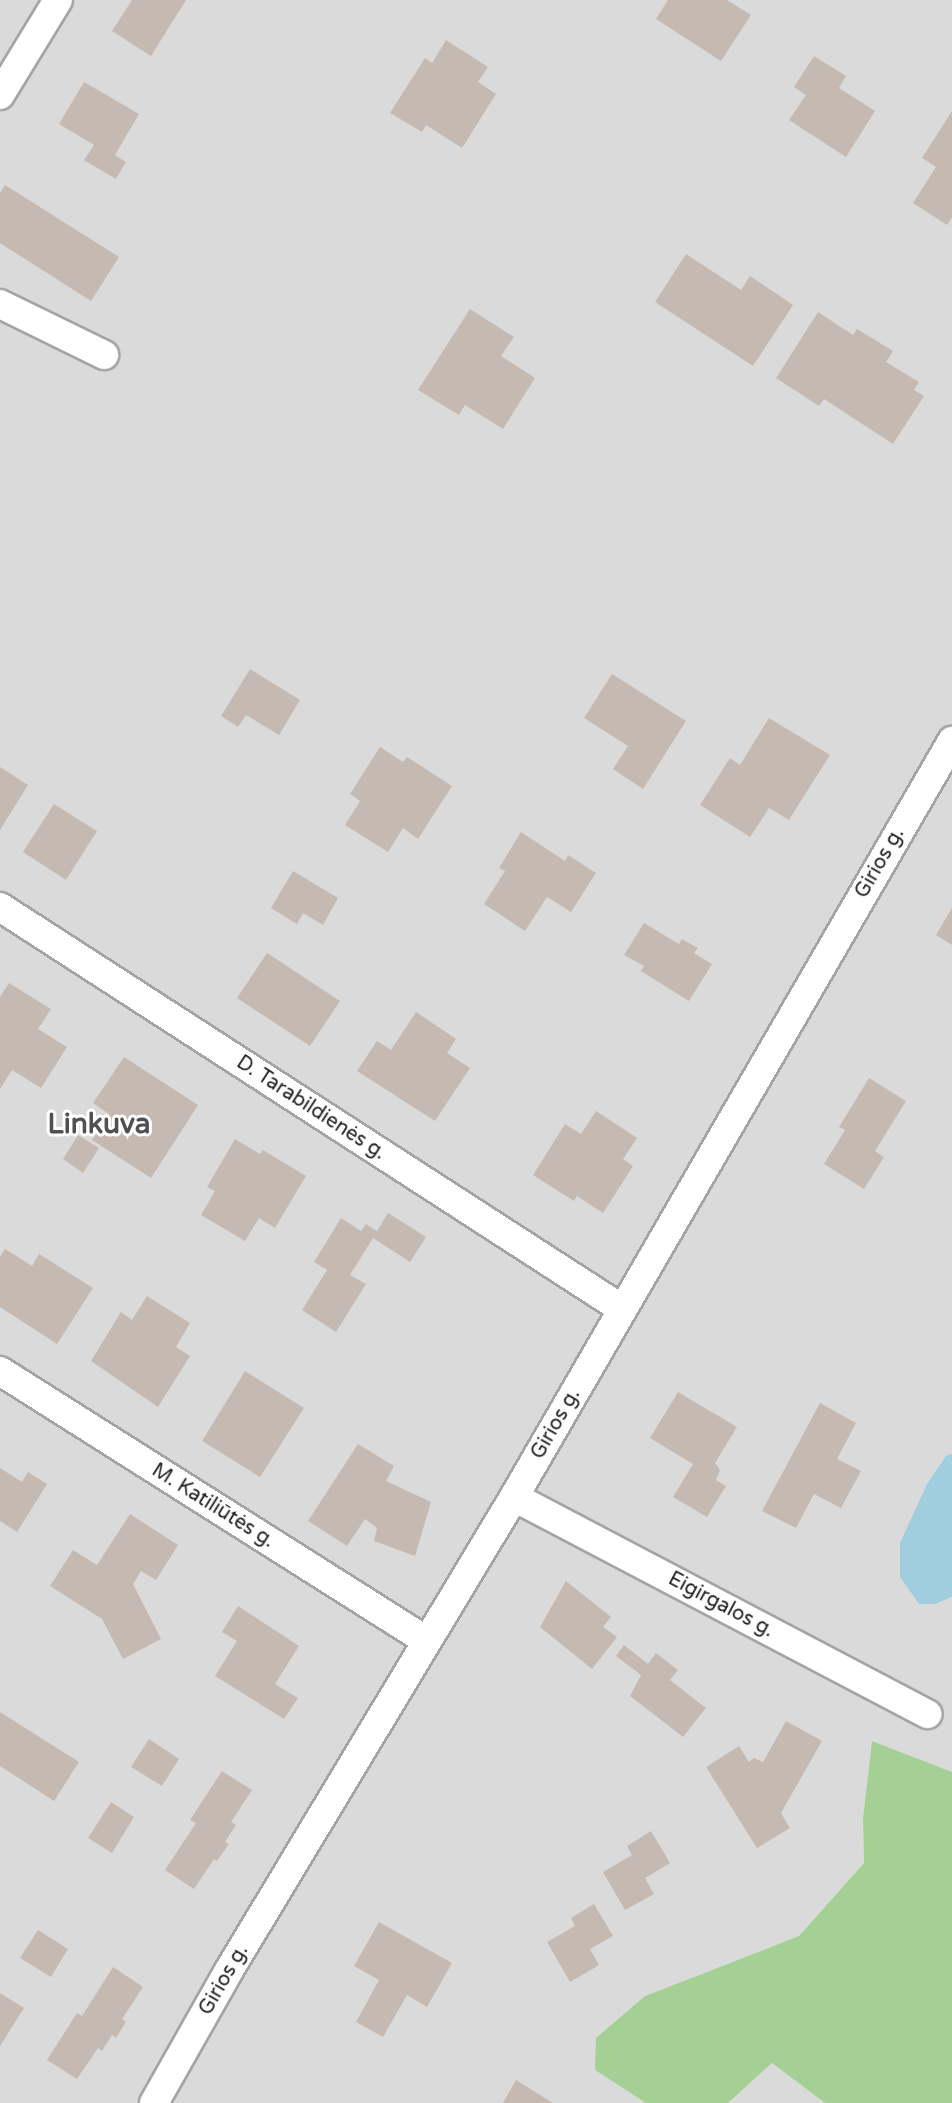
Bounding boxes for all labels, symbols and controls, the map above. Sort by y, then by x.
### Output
street label: Girios g. [850,823,910,903]
street label: D. Tarabildienės g. [232,1051,390,1165]
district label: Linkuva [48,1107,150,1141]
street label: Girios g. [526,1384,586,1464]
street label: M. Katiliūtės g. [147,1459,279,1553]
street label: Eigirgalos g. [664,1567,778,1643]
street label: Girios g. [194,1940,254,2020]

